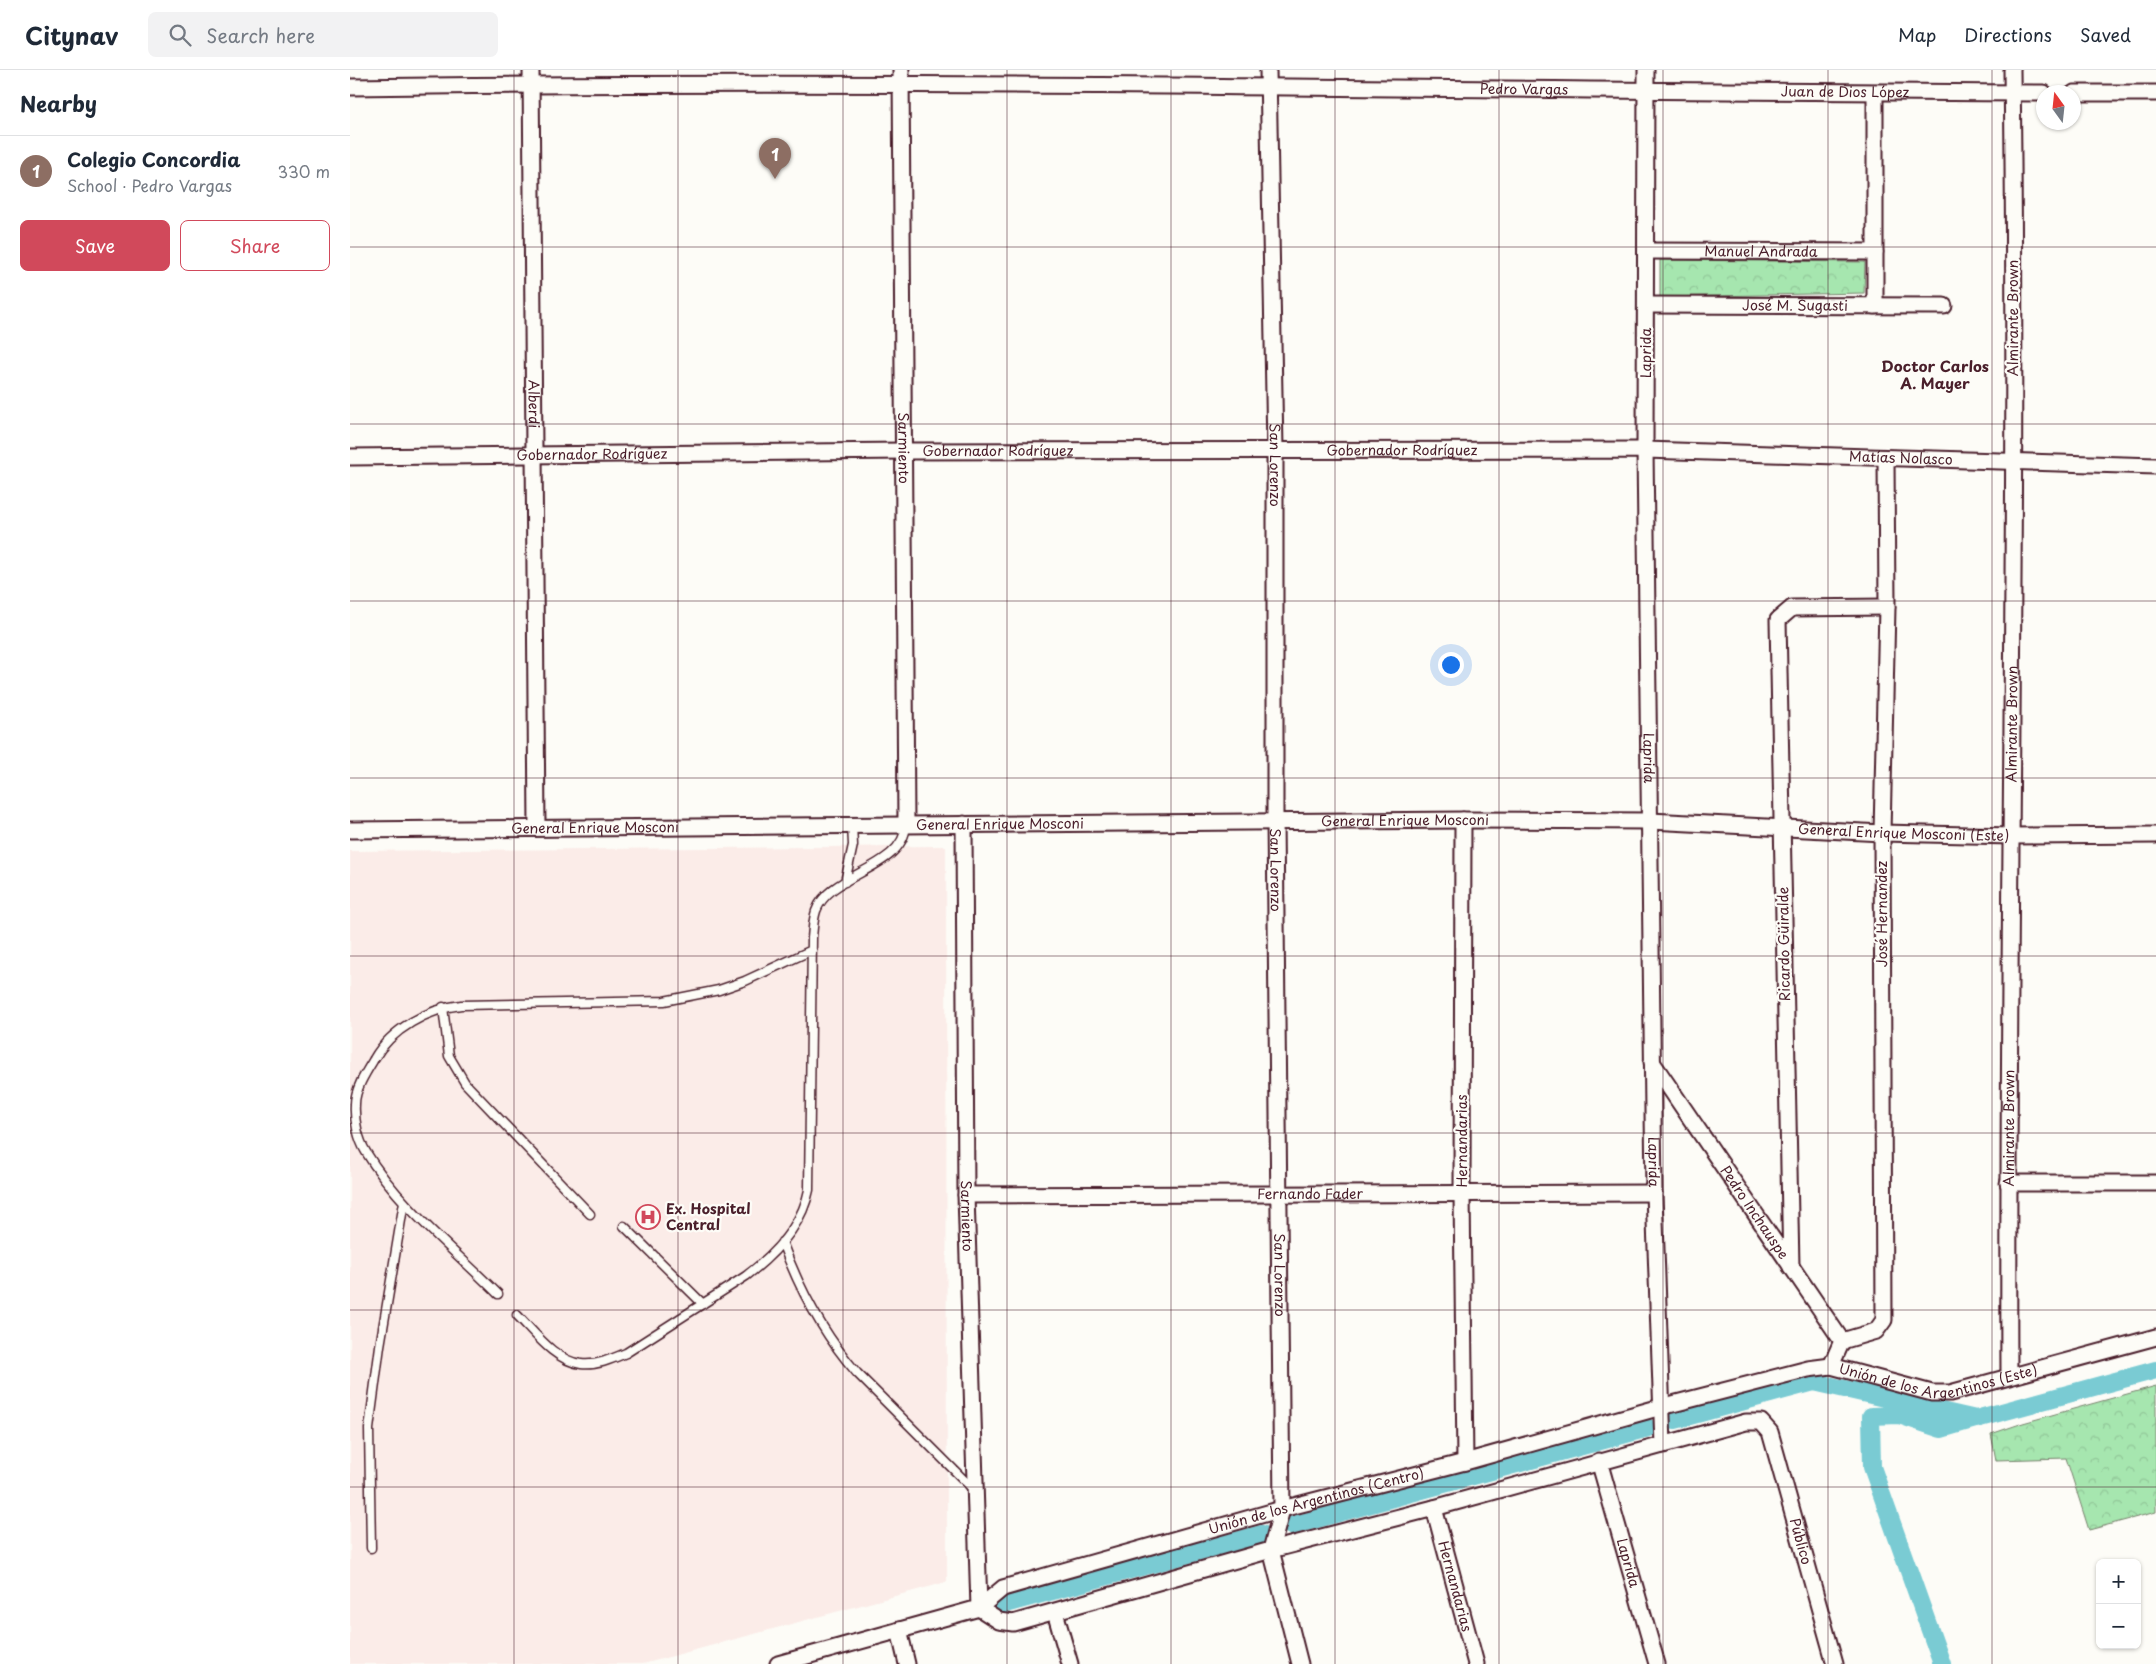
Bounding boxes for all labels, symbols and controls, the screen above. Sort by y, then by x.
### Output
search box [148,12,498,57]
text: Citynav [25,17,118,53]
icon: search [166,21,194,49]
text: Search here [206,21,315,49]
text: Map [1898,21,1936,48]
text: Directions [1964,21,2052,48]
text: Saved [2080,21,2131,48]
street label: Pedro Vargas [1480,78,1568,100]
street label: Juan de Dios López [1781,80,1910,102]
north arrow [2036,85,2081,130]
text: Nearby [20,87,97,119]
pin: 1 [759,138,791,179]
text: Colegio Concordia [67,145,240,173]
text: 1 [32,159,40,183]
text: 330 m [277,159,330,183]
text: School · Pedro Vargas [67,173,232,197]
button: Save [20,220,170,271]
button: Share [180,220,330,271]
street label: Manuel Andrada [1704,240,1818,262]
street label: Almirante Brown [2002,260,2023,376]
street label: José M. Sugasti [1742,294,1848,316]
street label: Laprida [1635,328,1656,378]
district label: Doctor Carlos A. Mayer [1881,354,1989,394]
street label: Alberdi [523,380,545,428]
street label: Sarmiento [893,412,915,484]
street label: San Lorenzo [1265,423,1286,507]
street label: Gobernador Rodríguez [1326,439,1478,460]
street label: Gobernador Rodríguez [922,440,1074,461]
street label: Gobernador Rodríguez [516,443,668,465]
street label: Matías Nolasco [1849,445,1953,470]
your location [1438,652,1464,678]
street label: Almirante Brown [2001,666,2022,782]
street label: Laprida [1638,733,1660,784]
street label: General Enrique Mosconi [1321,809,1489,831]
street label: General Enrique Mosconi [916,812,1084,835]
street label: General Enrique Mosconi [511,816,679,839]
street label: General Enrique Mosconi (Este) [1798,818,2010,846]
street label: San Lorenzo [1265,828,1287,912]
street label: José Hernandez [1871,860,1892,967]
street label: Ricardo Güiralde [1772,886,1795,1001]
street label: Almirante Brown [1998,1070,2019,1186]
street label: Hernandarias [1451,1094,1472,1188]
street label: Laprida [1643,1137,1665,1187]
street label: Pedro Inchauspe [1716,1161,1794,1263]
street label: Sarmiento [956,1180,979,1252]
street label: Fernando Fader [1257,1183,1364,1204]
place label: Ex. Hospital Central [666,1198,751,1235]
hospital icon: Ex. Hospital Central [635,1204,661,1230]
street label: San Lorenzo [1269,1233,1291,1317]
text: Unión de los Argentinos (Este) [1837,1358,2040,1403]
street label: Unión de los Argentinos (Este) [1837,1359,2039,1375]
street label: Unión de los Argentinos (Centro) [1206,1462,1426,1539]
street label: Público [1785,1515,1818,1567]
street label: Laprida [1612,1536,1646,1590]
street label: Hernandarias [1433,1538,1478,1634]
map controls [2096,1559,2141,1649]
button: + [2096,1559,2141,1604]
button: − [2096,1604,2141,1649]

